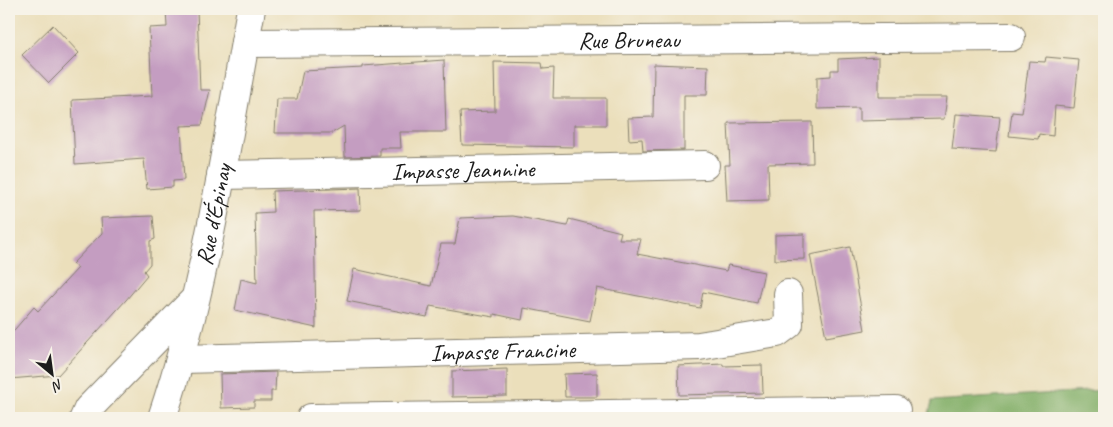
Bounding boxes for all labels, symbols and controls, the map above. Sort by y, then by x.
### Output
street label: Rue Bruneau [578,25,682,55]
street label: Impasse Jeannine [391,153,537,186]
street label: Rue d'Épinay [189,160,238,268]
street label: Impasse Francine [430,334,578,368]
north arrow [28,350,78,400]
text: N [48,375,66,396]

